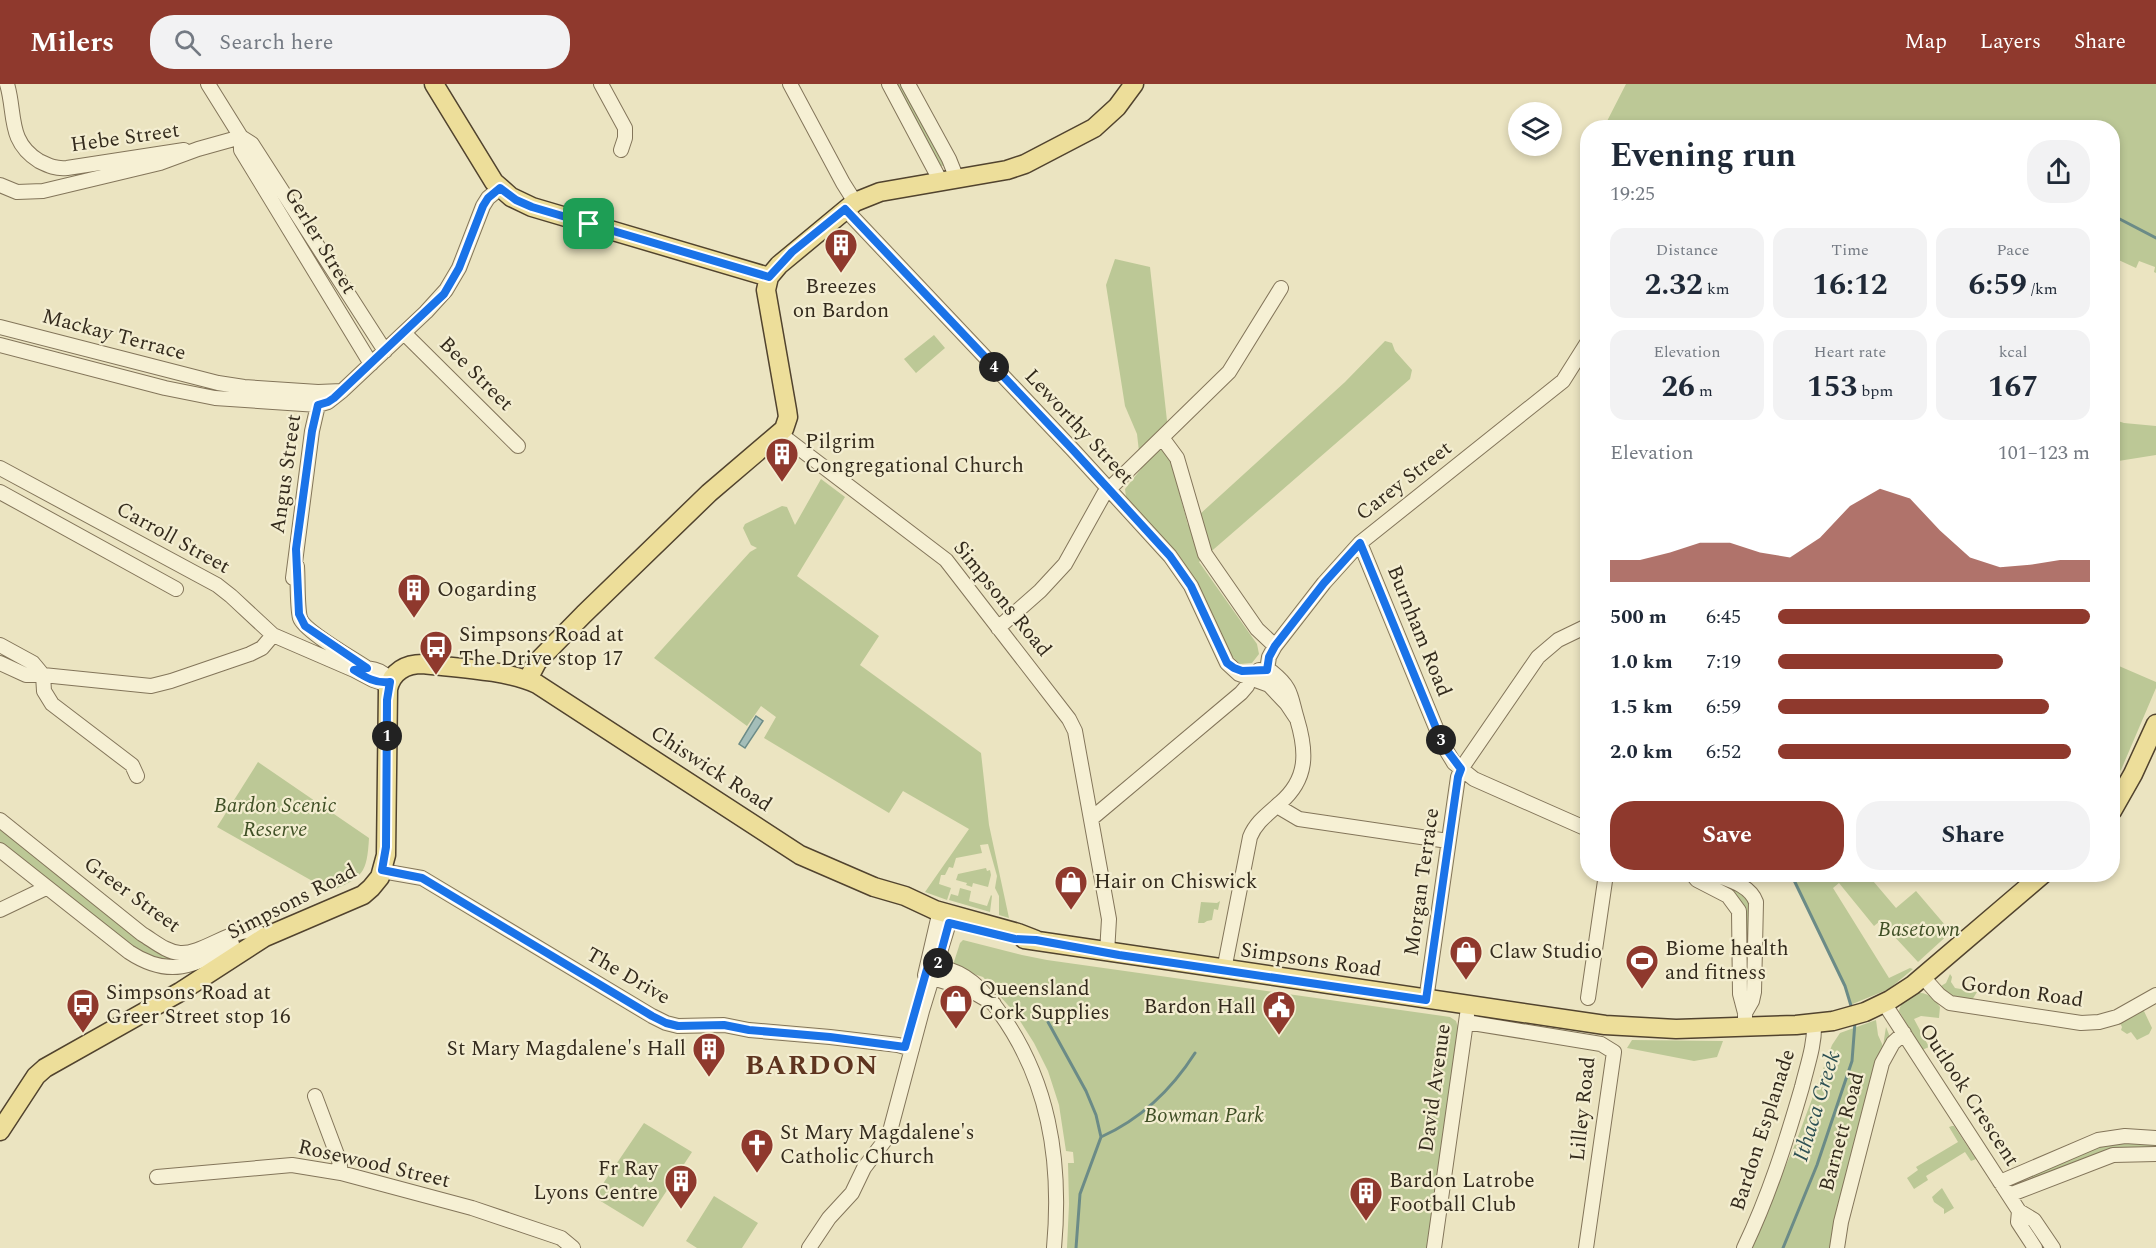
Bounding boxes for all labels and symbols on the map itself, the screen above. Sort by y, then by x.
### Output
street label: Hebe Street [69,115,181,161]
street label: Gerler Street [275,181,365,301]
pin [563,198,614,249]
building icon: Breezes on Bardon [823,227,859,274]
place label: Breezes on Bardon [793,271,889,327]
street label: Mackay Terrace [38,300,190,370]
street label: Bee Street [431,329,521,419]
pin: 4 [979,352,1009,382]
street label: Leworthy Street [1017,362,1141,492]
street label: Angus Street [262,412,310,536]
place label: Pilgrim Congregational Church [805,426,1024,482]
street label: Carey Street [1349,433,1459,529]
building icon: Pilgrim Congregational Church [764,436,800,483]
street label: Carroll Street [110,493,236,583]
street label: Simpsons Road [945,534,1059,664]
street label: Burnham Road [1378,560,1460,702]
building icon: Oogarding [396,572,432,619]
place label: Oogarding [437,574,537,606]
place label: Simpsons Road at The Drive stop 17 [459,619,624,675]
bus stop icon: Simpsons Road at The Drive stop 17 [418,629,454,676]
street label: Chiswick Road [644,718,778,820]
pin: 1 [372,721,402,751]
pin: 3 [1426,725,1456,755]
park label: Bardon Scenic Reserve [214,790,336,846]
street label: Morgan Terrace [1396,806,1448,958]
street label: Greer Street [77,849,187,941]
street label: Simpsons Road [221,856,363,948]
shop icon: Hair on Chiswick [1053,864,1089,911]
place label: Hair on Chiswick [1094,866,1258,898]
park label: Basetown [1878,914,1960,946]
place label: Biome health and fitness [1665,933,1789,989]
street label: Simpsons Road [1238,934,1384,986]
shop icon: Claw Studio [1448,934,1484,981]
place label: Claw Studio [1489,936,1602,968]
street label: The Drive [580,939,676,1013]
sports icon: Biome health and fitness [1624,943,1660,990]
pin: 2 [923,948,953,978]
street label: Gordon Road [1959,968,2085,1016]
place label: Queensland Cork Supplies [979,973,1110,1029]
place label: Simpsons Road at Greer Street stop 16 [106,977,291,1033]
shop icon: Queensland Cork Supplies [938,983,974,1030]
bus stop icon: Simpsons Road at Greer Street stop 16 [65,987,101,1034]
public building icon: Bardon Hall [1261,989,1297,1036]
place label: Bardon Hall [1144,991,1256,1023]
street label: Outlook Crescent [1911,1017,2027,1173]
street label: David Avenue [1410,1022,1460,1154]
building icon: St Mary Magdalene's Hall [691,1031,727,1078]
place label: St Mary Magdalene's Hall [447,1033,686,1065]
district label: BARDON [745,1045,879,1087]
street label: Bardon Esplanade [1722,1045,1804,1215]
water label: Ithaca Creek [1785,1047,1849,1165]
street label: Lilley Road [1562,1055,1604,1163]
street label: Barnett Road [1811,1069,1873,1195]
park label: Bowman Park [1144,1100,1264,1132]
place label: St Mary Magdalene's Catholic Church [780,1117,975,1173]
church icon: St Mary Magdalene's Catholic Church [739,1127,775,1174]
street label: Rosewood Street [295,1131,453,1197]
place label: Fr Ray Lyons Centre [533,1153,659,1209]
building icon: Fr Ray Lyons Centre [663,1163,699,1210]
place label: Bardon Latrobe Football Club [1389,1165,1535,1221]
building icon: Bardon Latrobe Football Club [1348,1175,1384,1222]

